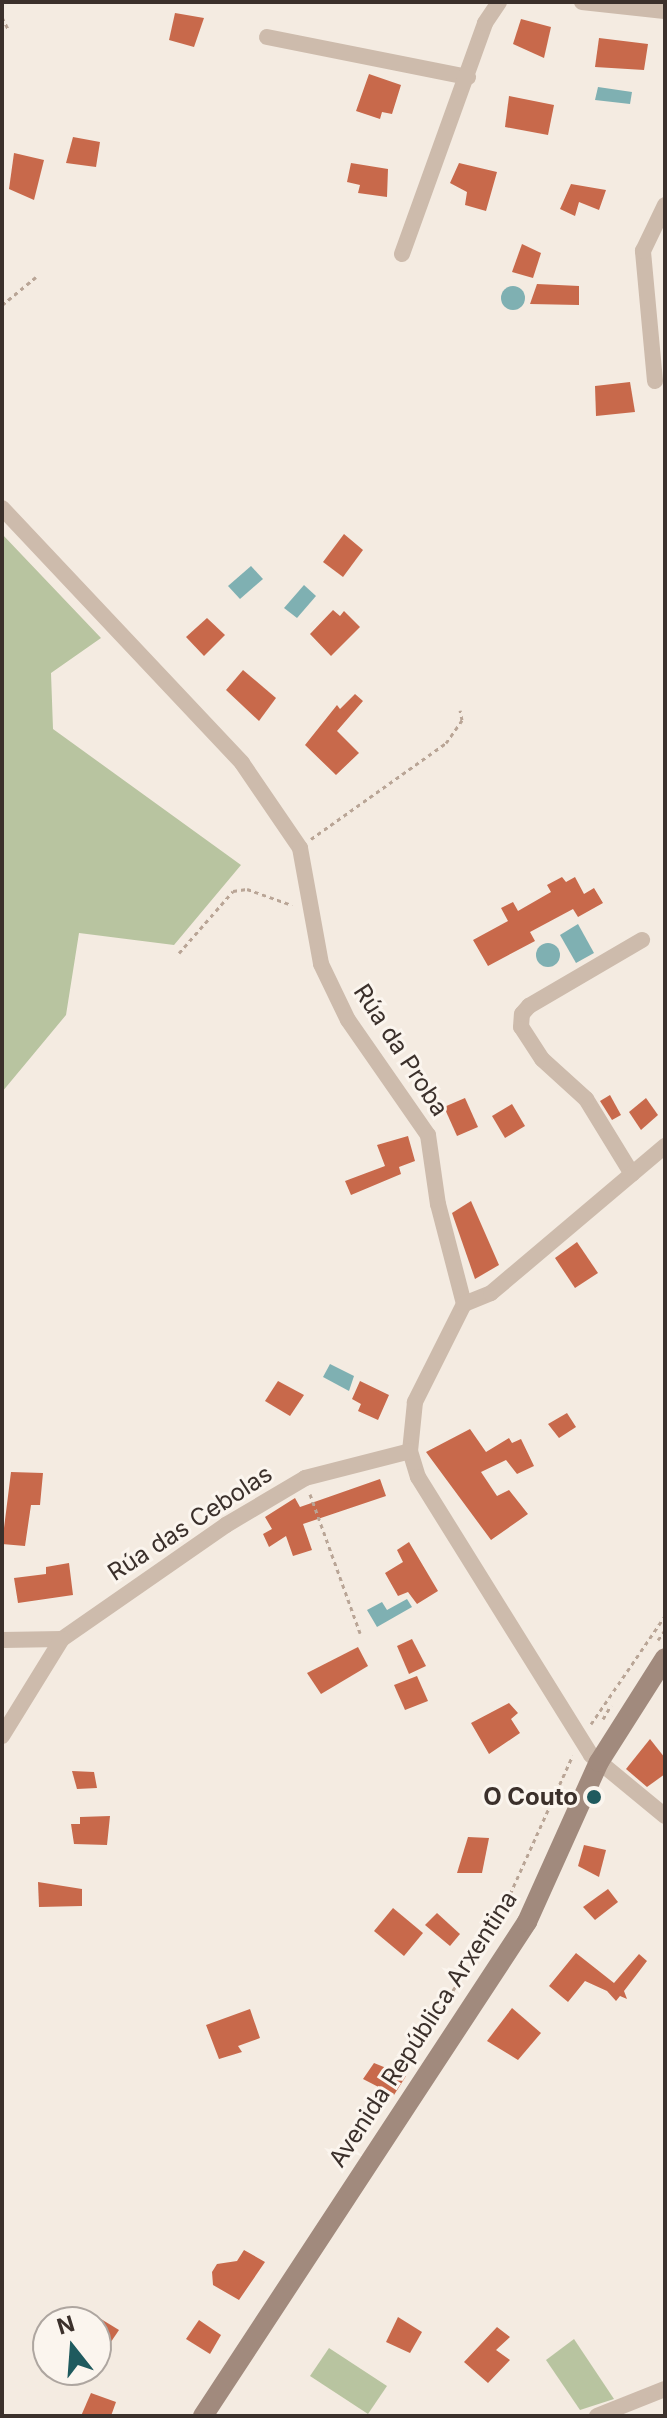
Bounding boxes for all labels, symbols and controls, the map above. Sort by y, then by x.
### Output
street label: Rúa da Proba [348,979,454,1121]
street label: Rúa das Cebolas [102,1459,278,1587]
place label: O Couto [483,1783,578,1811]
marker: O Couto [585,1788,603,1806]
street label: Avenida República Arxentina [323,1886,523,2172]
north arrow [32,2306,112,2386]
text: N [54,2310,77,2340]

